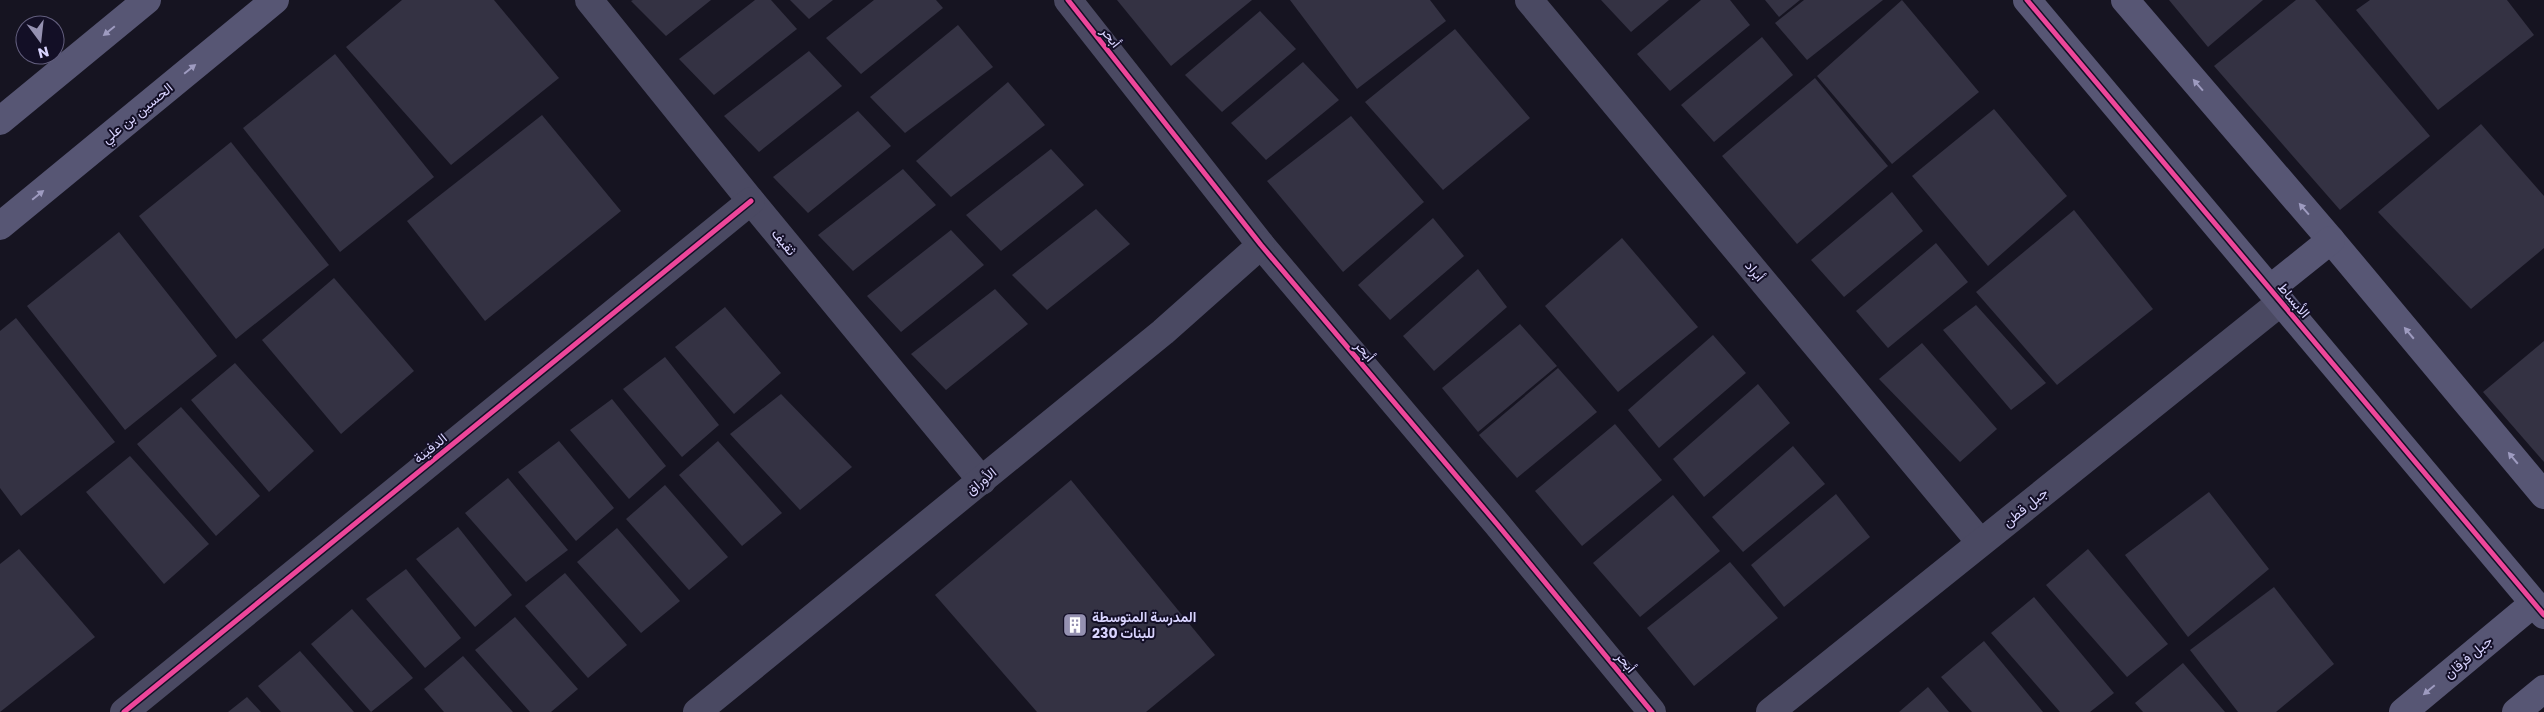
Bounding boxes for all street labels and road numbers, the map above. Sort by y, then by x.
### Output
street label: أبحر [1096,21,1126,52]
street label: الحسين بن علي [97,78,178,150]
street label: ثقيف [767,224,801,260]
street label: أبراد [1740,256,1770,286]
street label: الأبساط [2273,278,2315,322]
street label: أبحر [1350,335,1380,366]
street label: الدفينة [409,428,451,468]
street label: الأوراق [961,462,1001,500]
street label: جبل قطن [1998,482,2052,532]
street label: جبل فرقان [2439,631,2497,683]
street label: أبحر [1611,646,1641,677]

